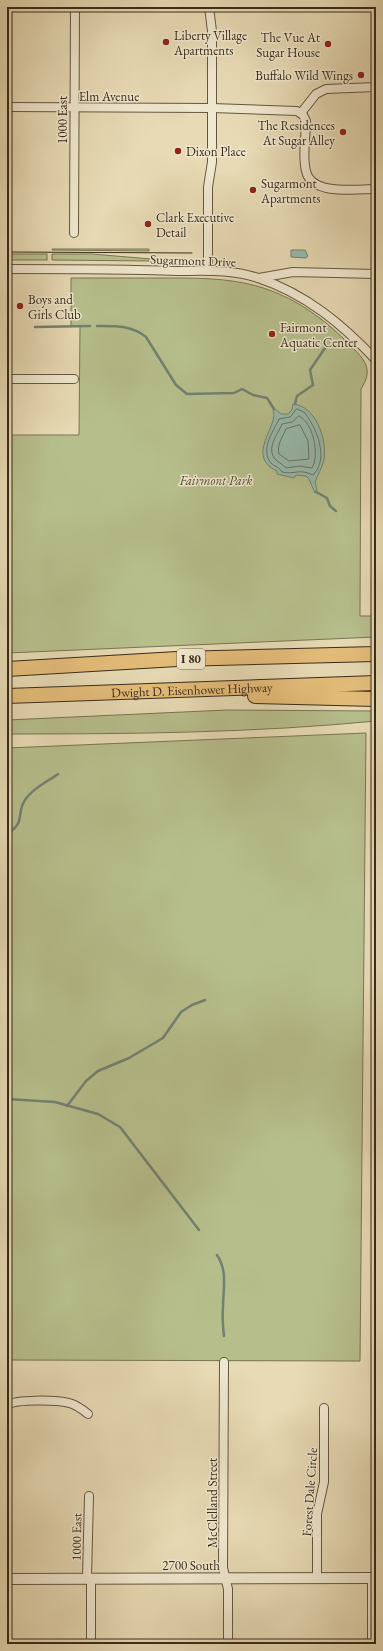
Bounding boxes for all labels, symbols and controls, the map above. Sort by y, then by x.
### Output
place label: Liberty Village Apartments [173,27,247,59]
place label: The Vue At Sugar House [256,29,320,61]
marker: Liberty Village Apartments [161,37,171,47]
marker: The Vue At Sugar House [323,39,333,49]
place label: Buffalo Wild Wings [255,67,353,84]
marker: Buffalo Wild Wings [356,70,366,80]
street label: Elm Avenue [79,88,139,105]
street label: 1000 East [54,96,71,144]
place label: The Residences At Sugar Alley [257,117,335,149]
marker: The Residences At Sugar Alley [338,127,348,137]
place label: Dixon Place [186,143,246,160]
marker: Dixon Place [173,146,183,156]
place label: Sugarmont Apartments [260,175,320,207]
marker: Sugarmont Apartments [248,185,258,195]
place label: Clark Executive Detail [156,209,234,241]
marker: Clark Executive Detail [143,219,153,229]
street label: Sugarmont Drive [150,251,236,270]
place label: Boys and Girls Club [28,291,81,323]
marker: Boys and Girls Club [15,301,25,311]
place label: Fairmont Aquatic Center [279,319,358,351]
marker: Fairmont Aquatic Center [267,329,277,339]
park label: Fairmont Park [178,472,253,489]
road number: I 80 [177,649,205,669]
street label: Dwight D. Eisenhower Highway [111,679,273,701]
street label: Forest Dale Circle [298,1447,321,1537]
street label: McClelland Street [204,1458,221,1548]
street label: 1000 East [68,1513,85,1561]
street label: 2700 South [162,1557,220,1574]

